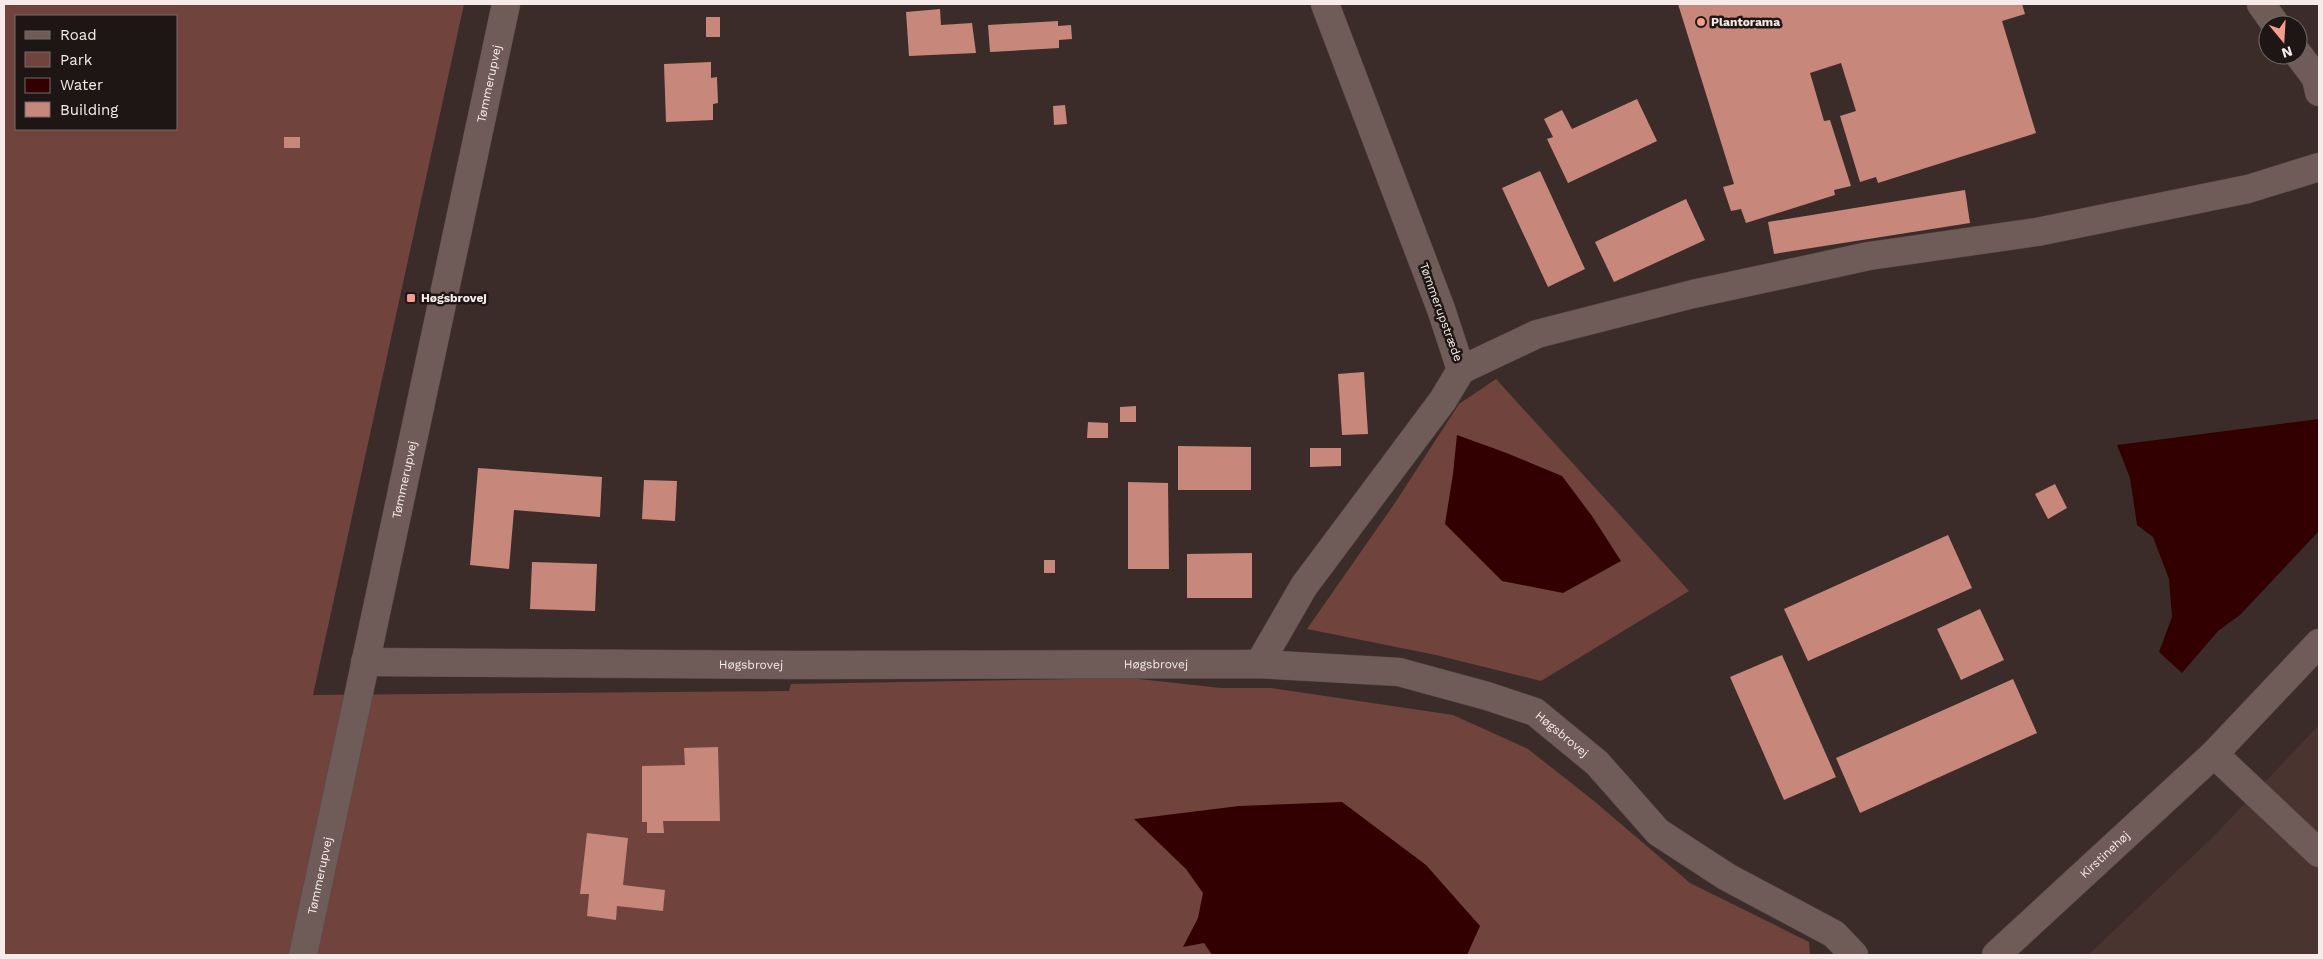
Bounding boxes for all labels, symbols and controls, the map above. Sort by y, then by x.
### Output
legend [15,15,178,130]
place label: Plantorama [1711,15,1780,29]
north arrow [2258,15,2308,65]
marker: Plantorama [1695,16,1707,28]
text: Road [60,26,97,44]
street label: Tømmerupvej [474,43,504,124]
text: N [2280,43,2294,62]
text: Park [60,51,93,69]
text: Water [60,76,103,94]
text: Building [60,101,118,119]
street label: Tømmerupstræde [1417,261,1465,363]
place label: Høgsbrovej [421,291,487,305]
marker: Høgsbrovej [405,292,417,304]
street label: Tømmerupvej [389,440,420,520]
street label: Høgsbrovej [719,657,783,672]
street label: Høgsbrovej [1124,657,1188,671]
street label: Høgsbrovej [1533,708,1591,760]
street label: Kirstinehøj [2077,828,2133,881]
street label: Tømmerupvej [305,836,335,916]

